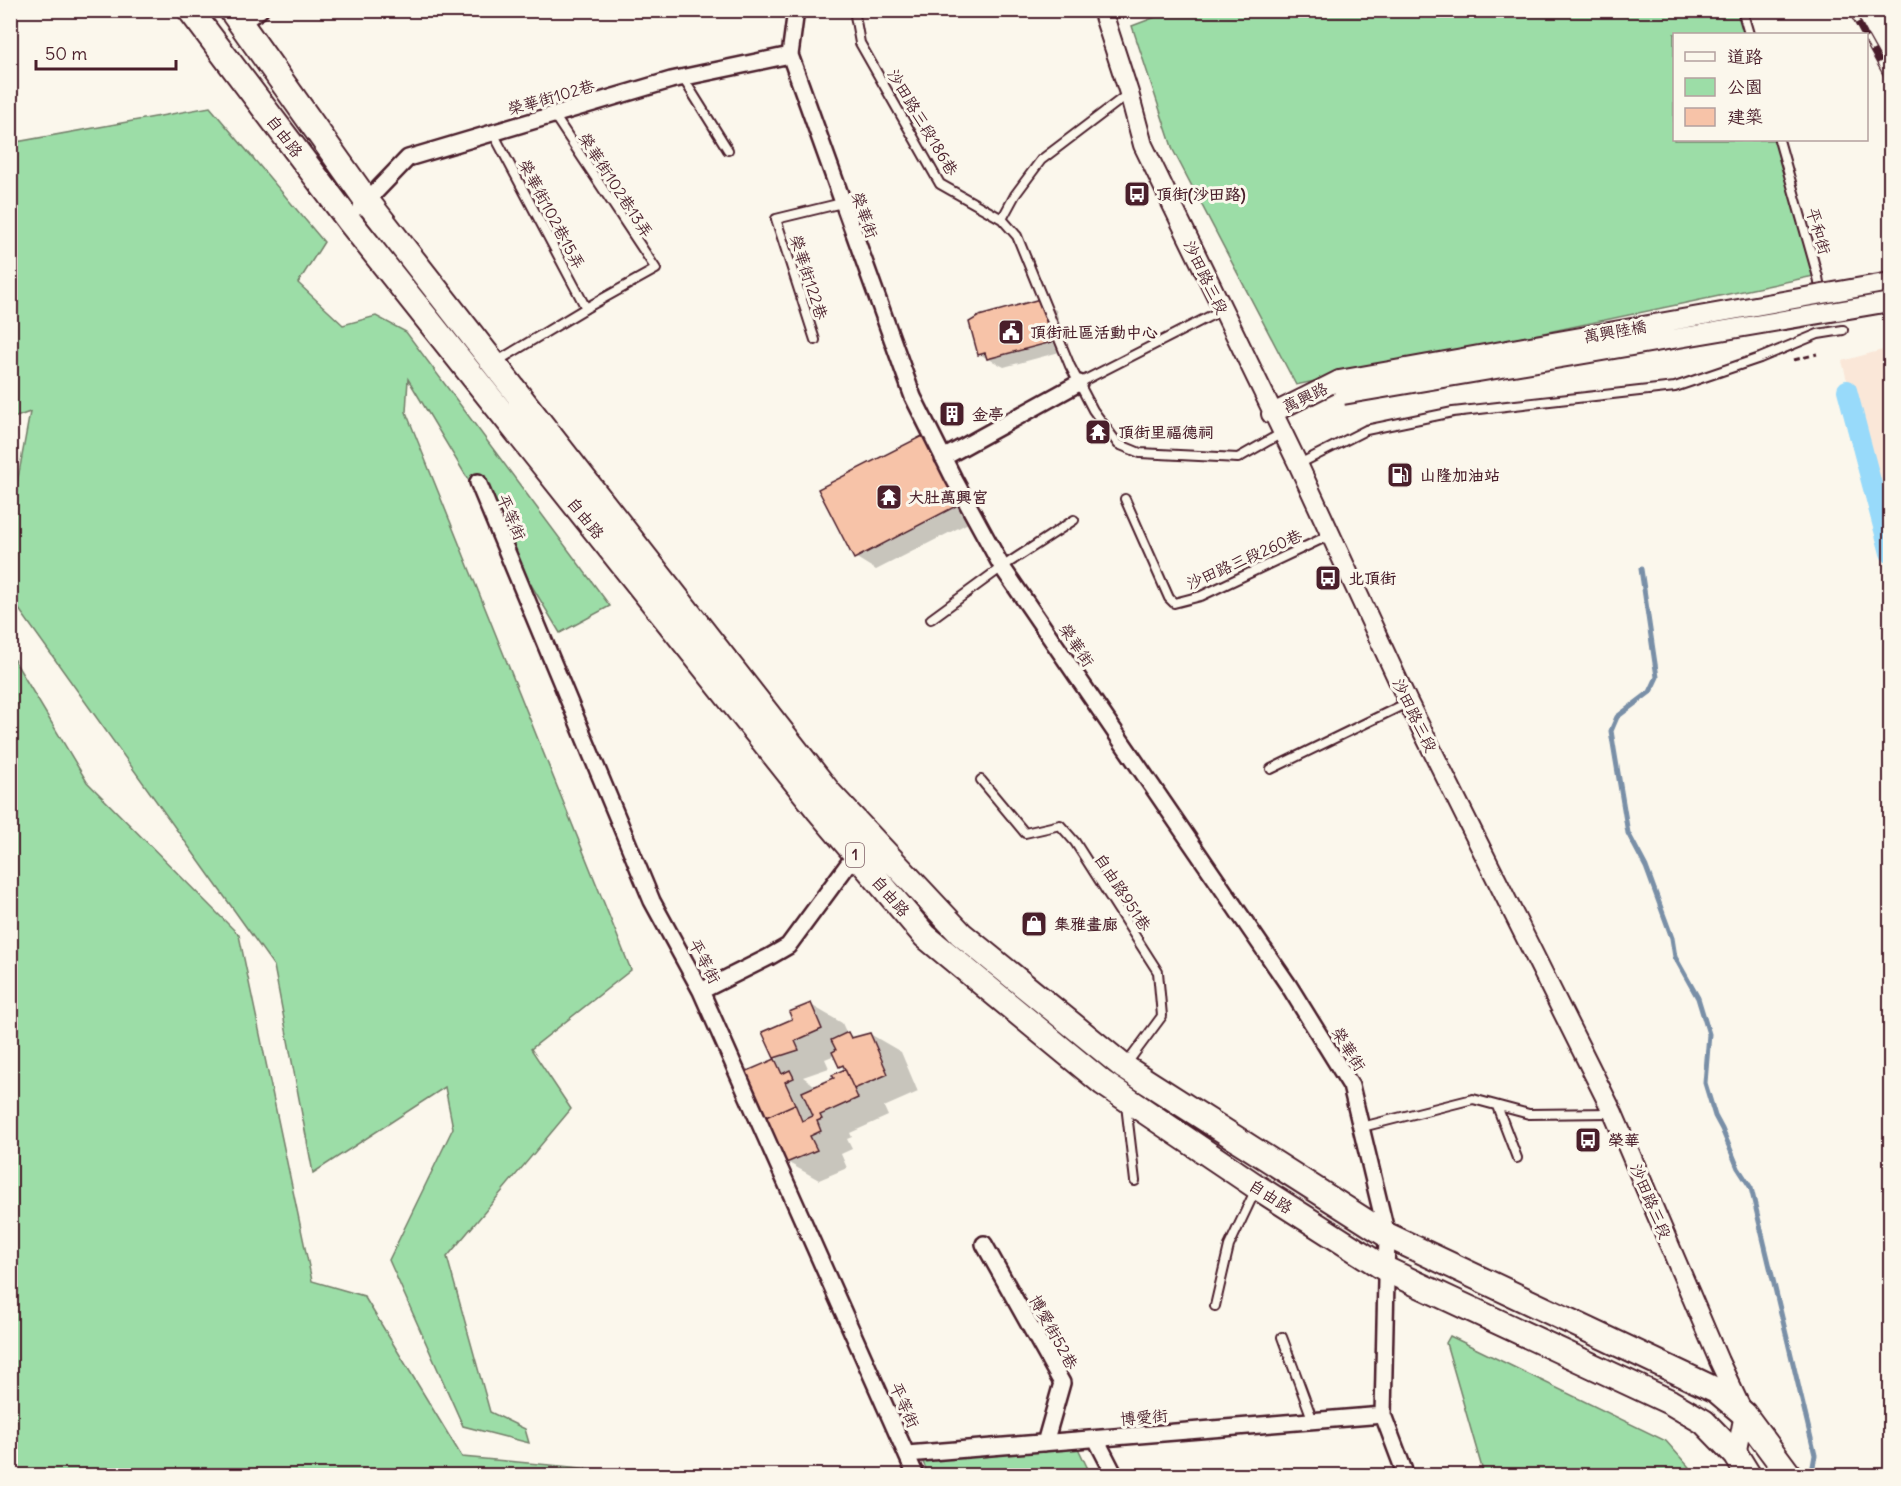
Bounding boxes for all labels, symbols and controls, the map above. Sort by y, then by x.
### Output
scale bar [36,33,176,71]
legend [1673,33,1868,141]
text: 50 m [45,42,87,65]
text: 道路 [1727,45,1763,68]
street label: 沙田路三段186巷 [883,65,963,179]
street label: 榮華街102巷 [505,75,597,119]
text: 公園 [1727,75,1763,98]
text: 建築 [1727,105,1763,128]
street label: 自由路 [263,111,307,161]
street label: 榮華街102巷13弄 [575,129,657,241]
street label: 榮華街102巷15弄 [515,156,589,272]
bus stop icon: 頂街(沙田路) [1122,179,1152,209]
place label: 頂街(沙田路) [1156,184,1246,205]
street label: 榮華街 [847,189,883,241]
street label: 平和街 [1803,205,1835,257]
street label: 榮華街122巷 [786,232,832,322]
street label: 沙田路三段 [1179,237,1233,317]
street label: 萬興陸橋 [1582,316,1648,346]
public building icon: 頂街社區活動中心 [996,317,1026,347]
place label: 頂街社區活動中心 [1030,322,1158,342]
street label: 萬興路 [1279,377,1331,417]
building icon: 金亭 [937,399,967,429]
place label: 金亭 [972,404,1004,424]
temple icon: 頂街里福德祠 [1083,417,1113,447]
place label: 頂街里福德祠 [1118,422,1214,442]
fuel station icon: 山隆加油站 [1385,460,1415,490]
place label: 山隆加油站 [1420,465,1500,485]
temple icon: 大肚萬興宮 [874,482,904,512]
place label: 大肚萬興宮 [908,487,988,507]
street label: 平等街 [493,491,531,543]
street label: 自由路 [563,493,609,543]
street label: 沙田路三段260巷 [1183,525,1305,593]
bus stop icon: 北頂街 [1313,563,1343,593]
place label: 北頂街 [1348,568,1396,588]
street label: 榮華街 [1055,620,1099,670]
street label: 沙田路三段 [1388,675,1442,755]
road number: 1 [846,843,864,867]
street label: 自由路951巷 [1090,849,1156,935]
street label: 自由路 [868,871,914,921]
shop icon: 集雅畫廊 [1019,909,1049,939]
place label: 集雅畫廊 [1054,914,1118,934]
street label: 平等街 [685,935,725,987]
street label: 榮華街 [1328,1023,1370,1075]
bus stop icon: 榮華 [1573,1125,1603,1155]
place label: 榮華 [1608,1130,1640,1150]
street label: 沙田路三段 [1626,1160,1676,1242]
street label: 自由路 [1245,1175,1297,1217]
street label: 博愛街52巷 [1025,1291,1083,1373]
street label: 平等街 [886,1379,924,1431]
street label: 博愛街 [1119,1405,1169,1429]

